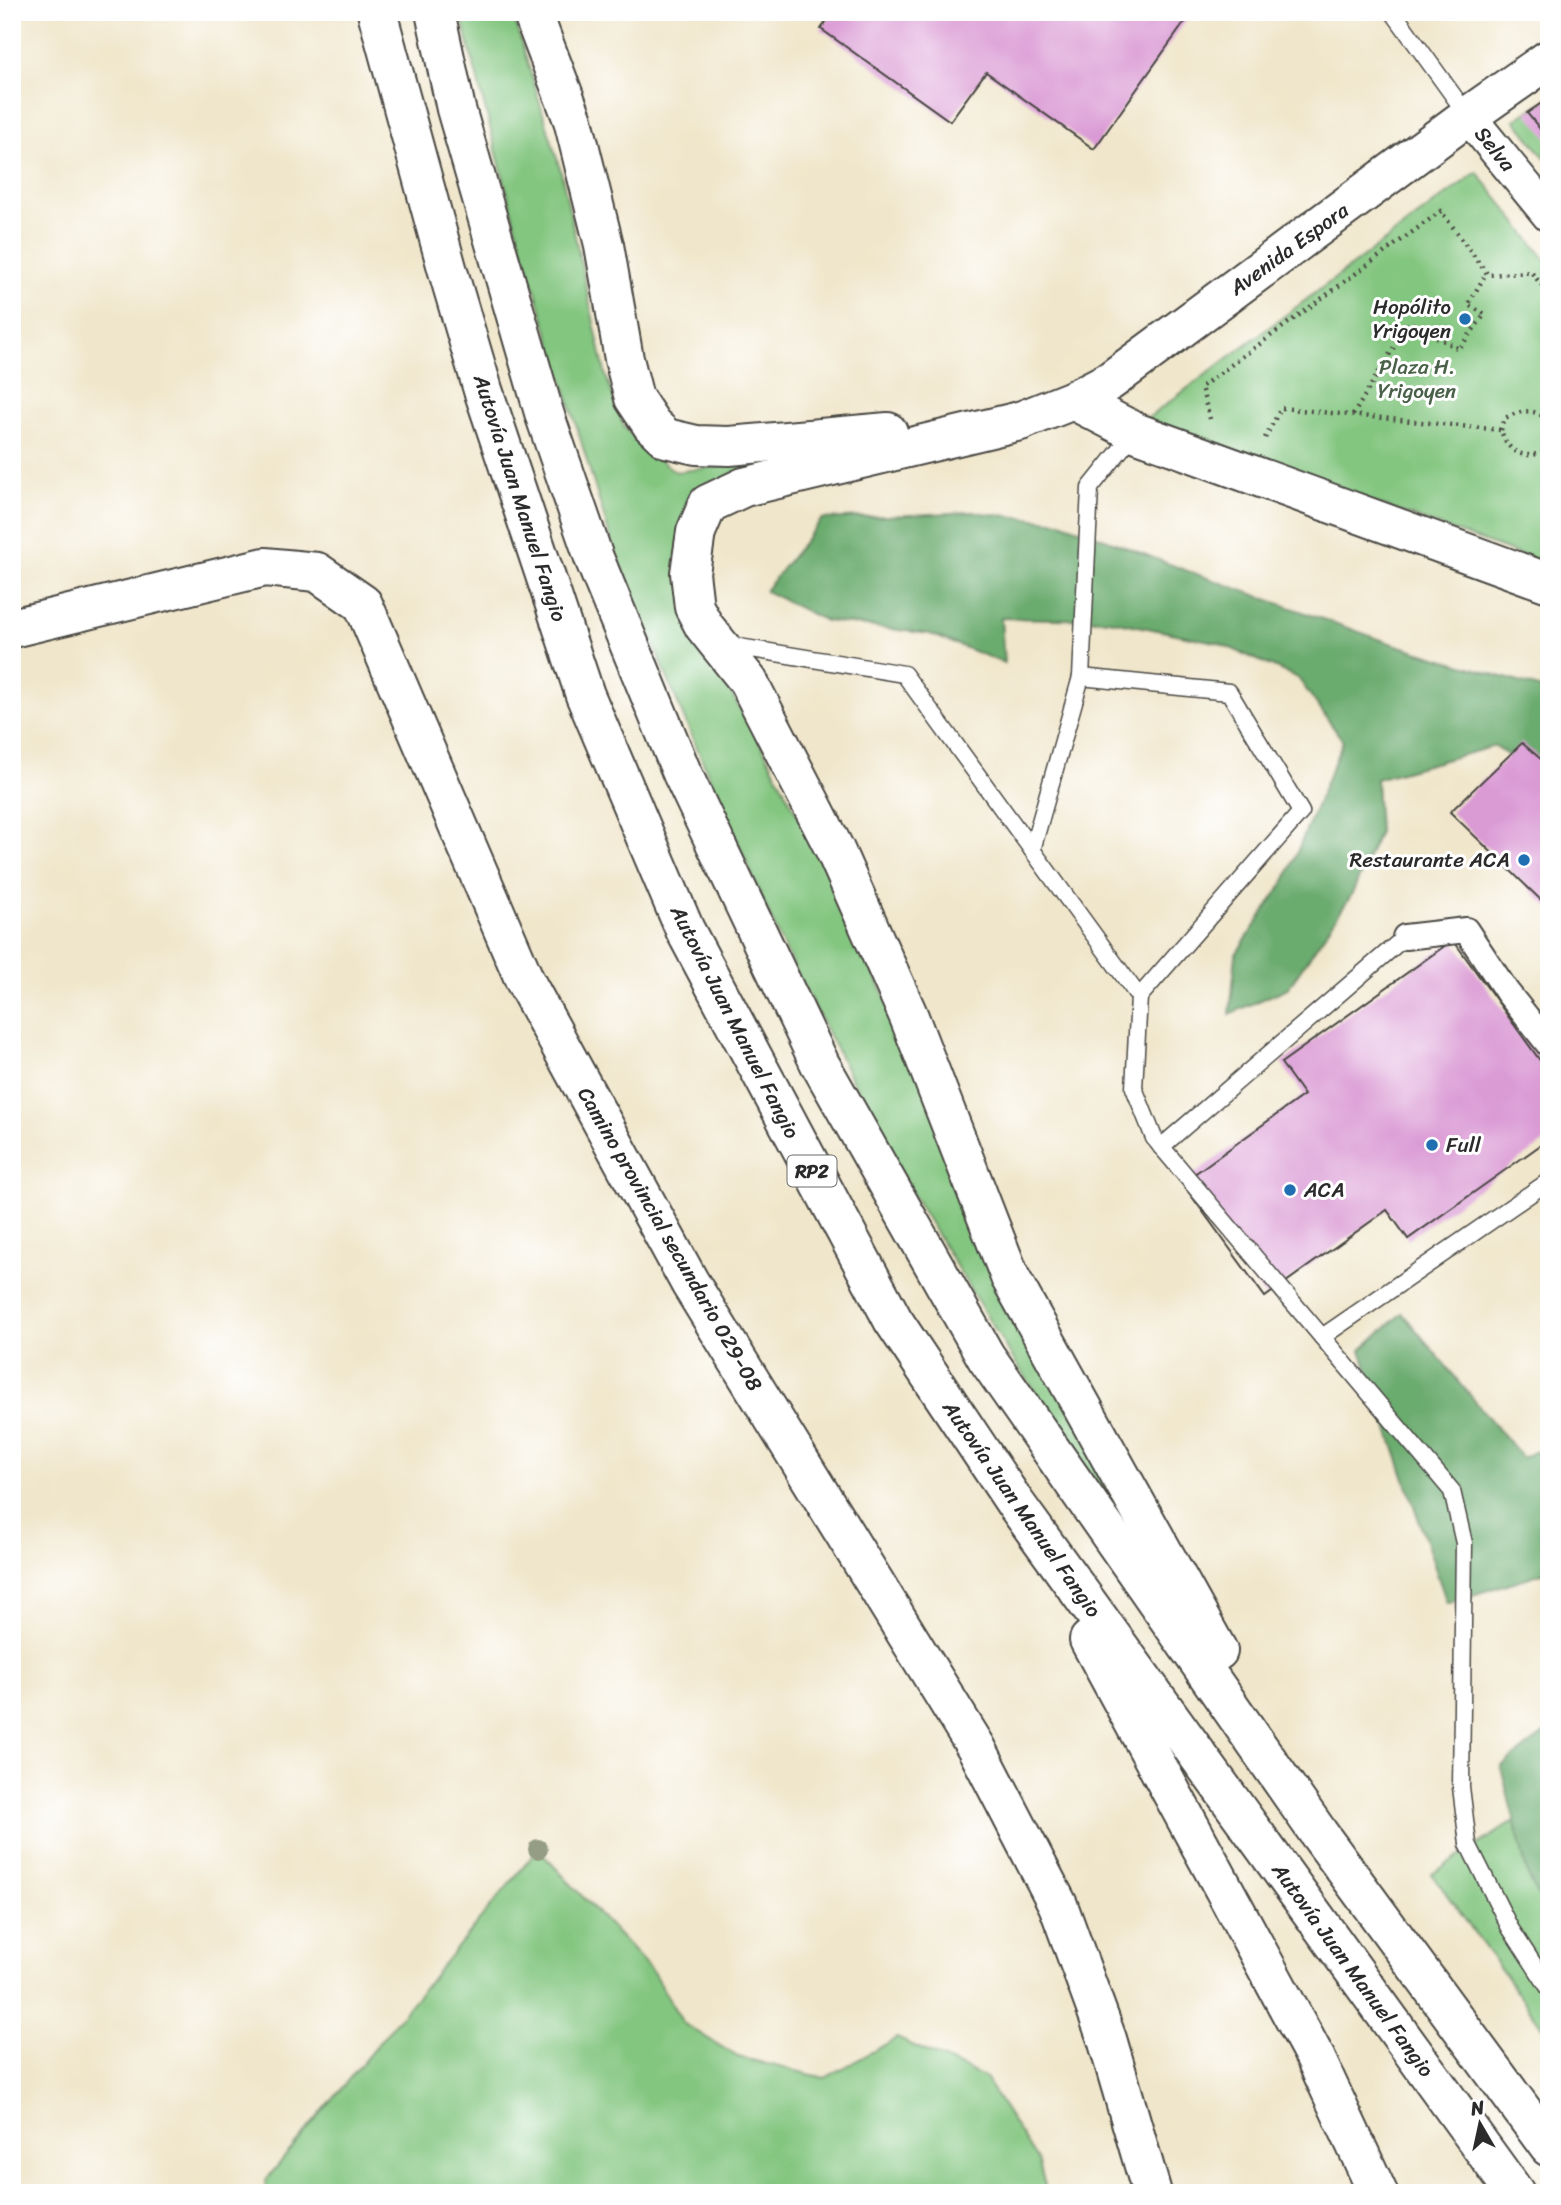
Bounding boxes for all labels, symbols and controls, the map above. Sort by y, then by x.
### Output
street label: Selva [1464,118,1526,181]
street label: Avenida Espora [1220,192,1357,306]
place label: Hopólito Yrigoyen [1373,288,1451,350]
marker: Hopólito Yrigoyen [1457,311,1473,327]
park label: Plaza H. Yrigoyen [1378,348,1456,410]
street label: Autovía Juan Manuel Fangio [462,368,578,627]
place label: Restaurante ACA [1349,841,1510,879]
marker: Restaurante ACA [1516,852,1532,868]
street label: Autovía Juan Manuel Fangio [659,897,811,1146]
street label: Camino provincial secundario 029-08 [567,1079,773,1399]
place label: Full [1446,1126,1482,1164]
marker: Full [1424,1137,1440,1153]
road number: RP2 [788,1156,836,1186]
place label: ACA [1303,1171,1345,1209]
marker: ACA [1282,1182,1298,1198]
street label: Autovía Juan Manuel Fangio [932,1391,1112,1626]
street label: Autovía Juan Manuel Fangio [1261,1853,1445,2086]
north arrow [1446,2090,1516,2160]
text: N [1467,2090,1487,2125]

